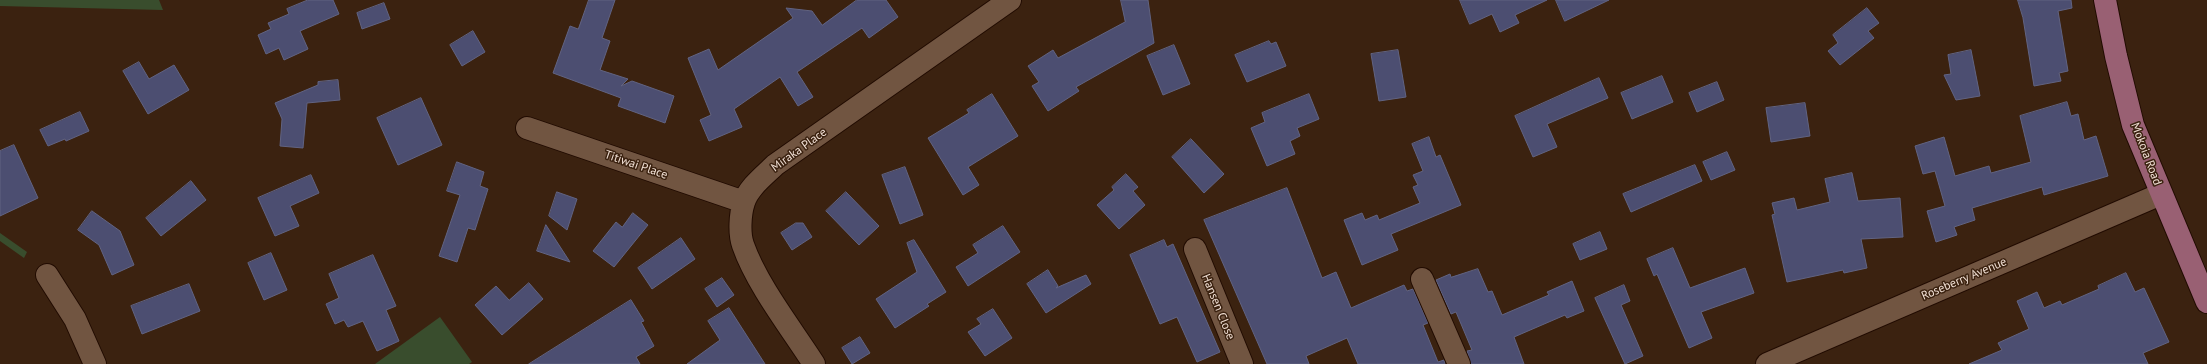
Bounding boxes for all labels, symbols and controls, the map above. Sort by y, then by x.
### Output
street label: Mokoia Road [2127,121,2165,187]
street label: Miraka Place [768,125,830,175]
street label: Titiwai Place [603,147,669,183]
street label: Roseberry Avenue [1919,255,2009,303]
street label: Hansen Close [1198,272,1238,342]

